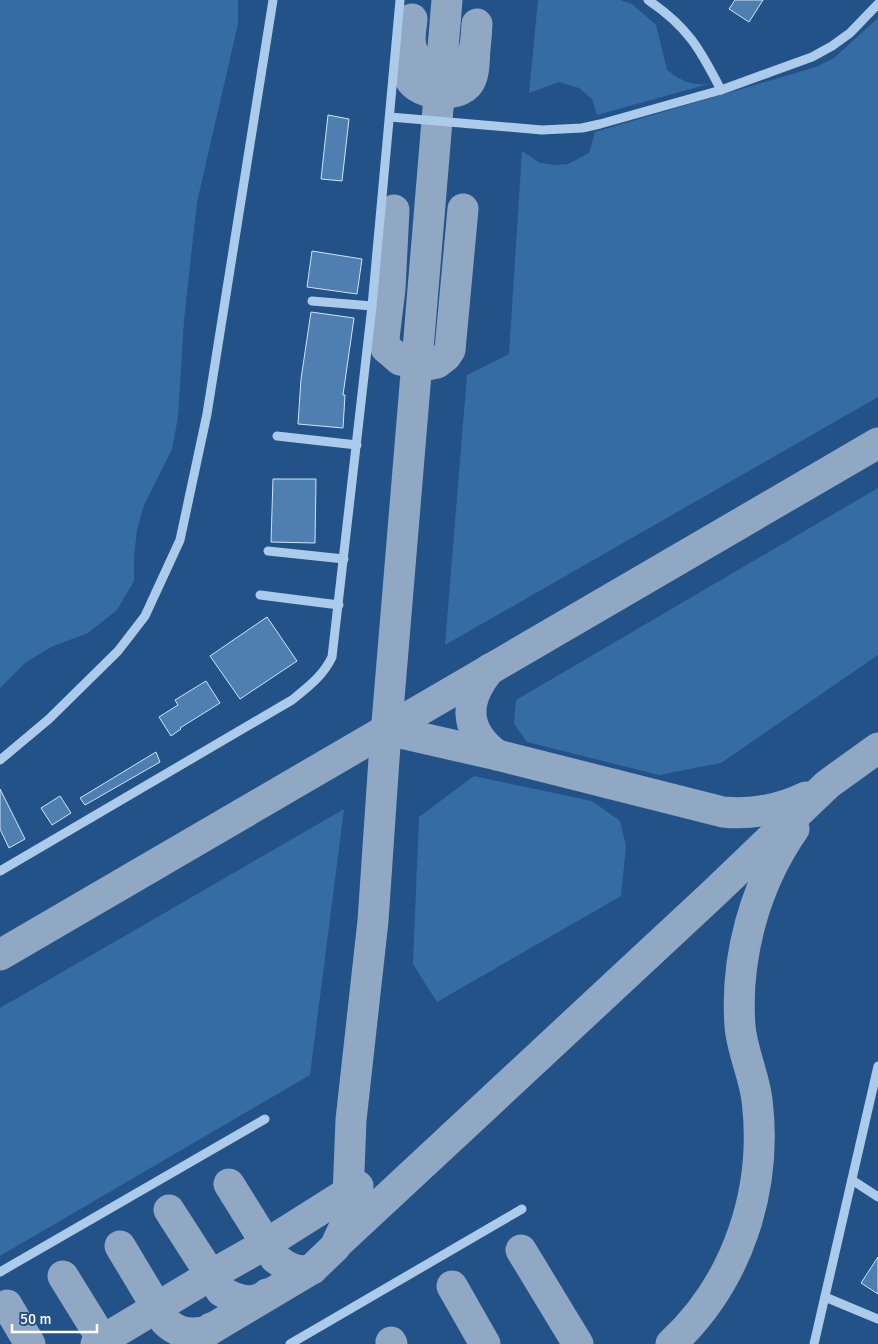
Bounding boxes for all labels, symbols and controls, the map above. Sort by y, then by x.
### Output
scale bar [12,1302,98,1334]
text: 50 m [20,1310,51,1328]

